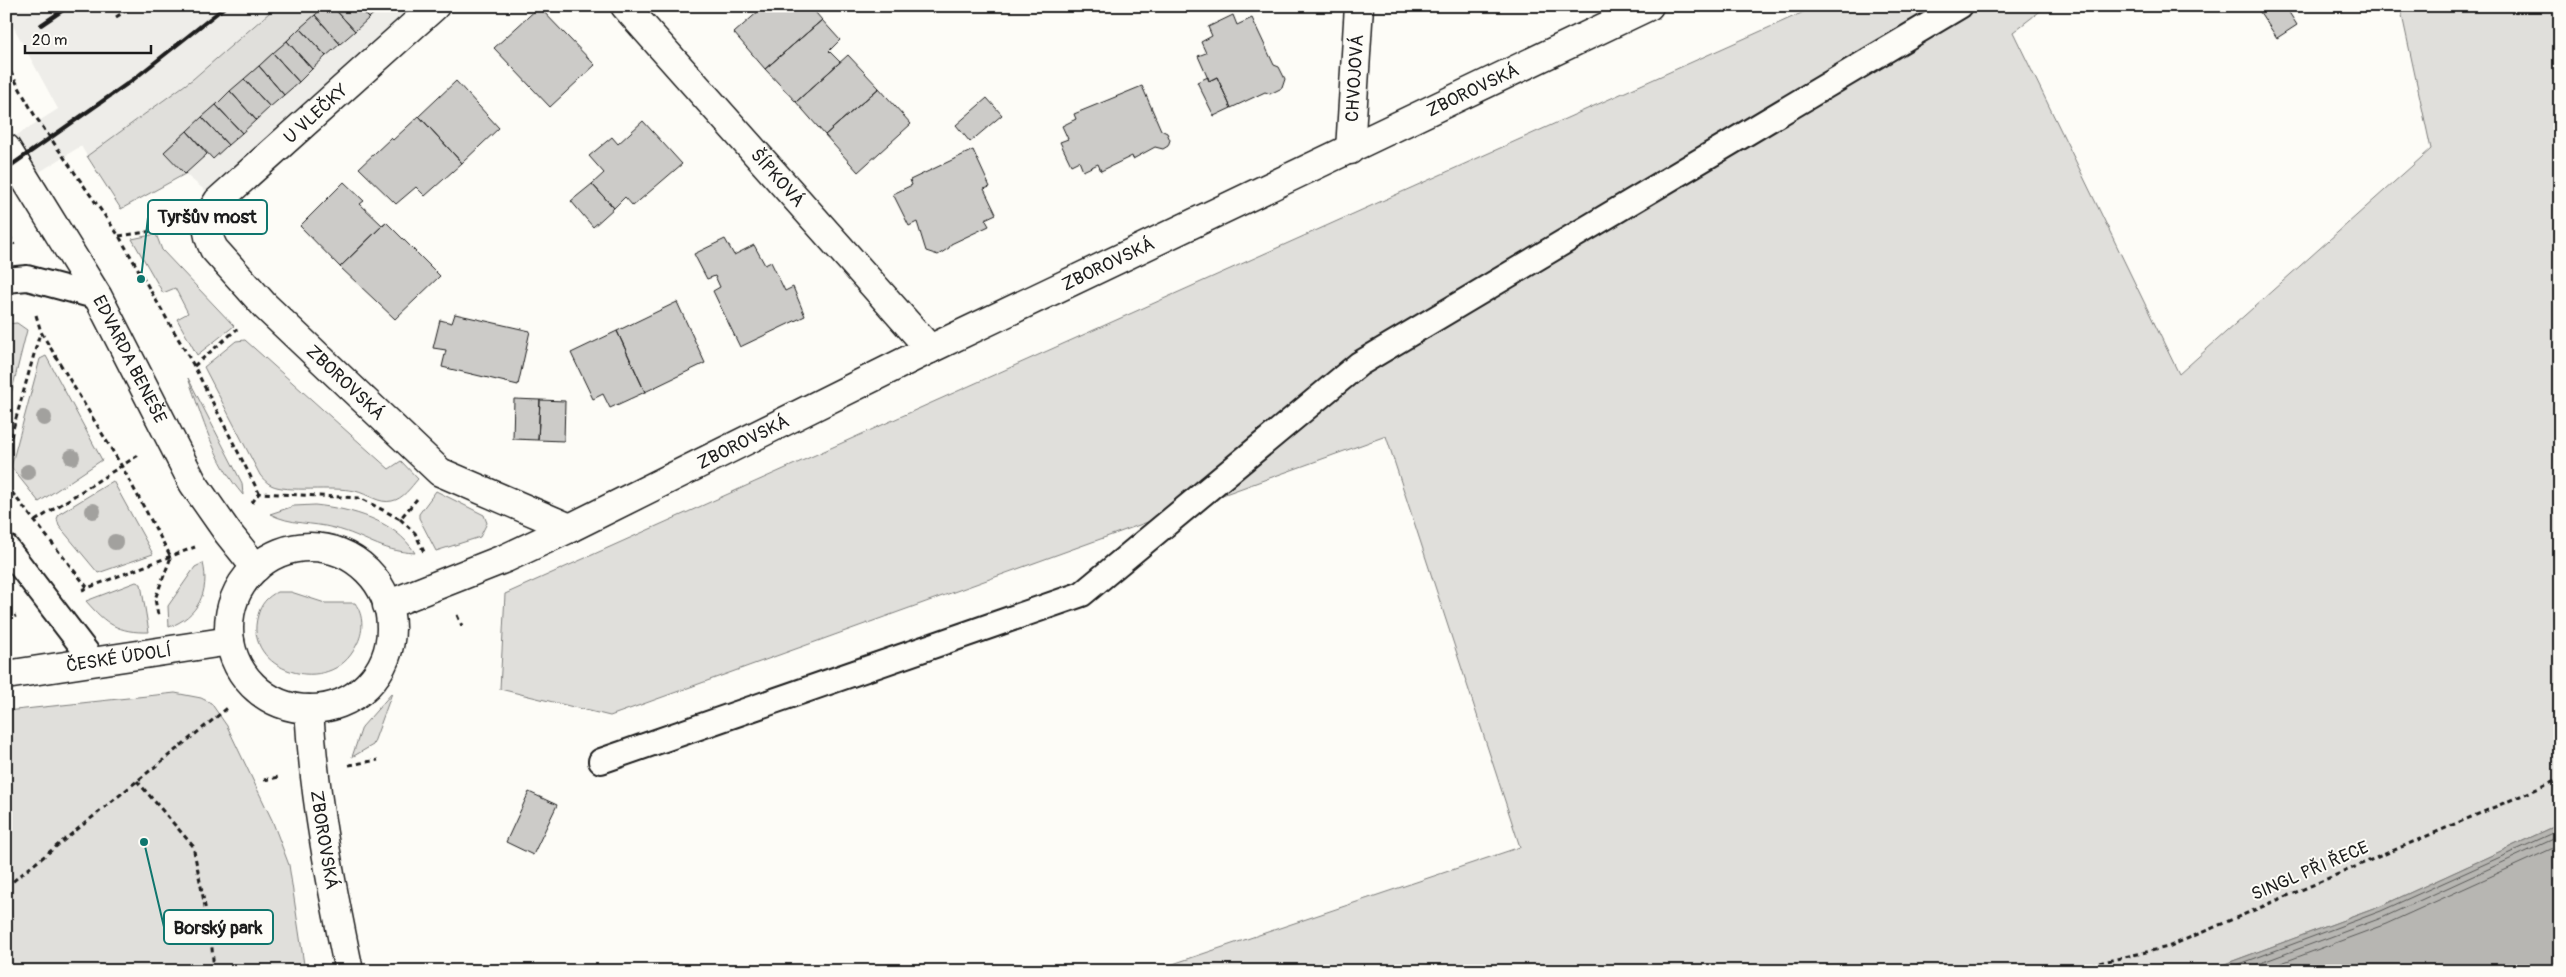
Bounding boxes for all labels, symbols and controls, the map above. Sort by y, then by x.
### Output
scale bar [25,22,151,54]
text: 20 m [32,31,67,50]
street label: CHVOJOVÁ [1340,34,1369,123]
street label: ZBOROVSKÁ [1423,58,1523,122]
street label: U VLEČKY [279,79,353,149]
street label: ŠÍPKOVÁ [746,143,810,212]
callout: Tyršův most [148,200,267,234]
text: Tyršův most [156,205,258,229]
street label: ZBOROVSKÁ [1058,232,1158,296]
street label: EDVARDA BENEŠE [88,291,172,427]
street label: ZBOROVSKÁ [301,340,390,425]
street label: ZBOROVSKÁ [693,409,793,474]
street label: ČESKÉ ÚDOLÍ [65,639,173,677]
street label: ZBOROVSKÁ [305,789,344,891]
street label: SINGL PŘI ŘECE [2248,836,2372,906]
callout: Borský park [164,910,273,944]
text: Borský park [174,916,264,940]

